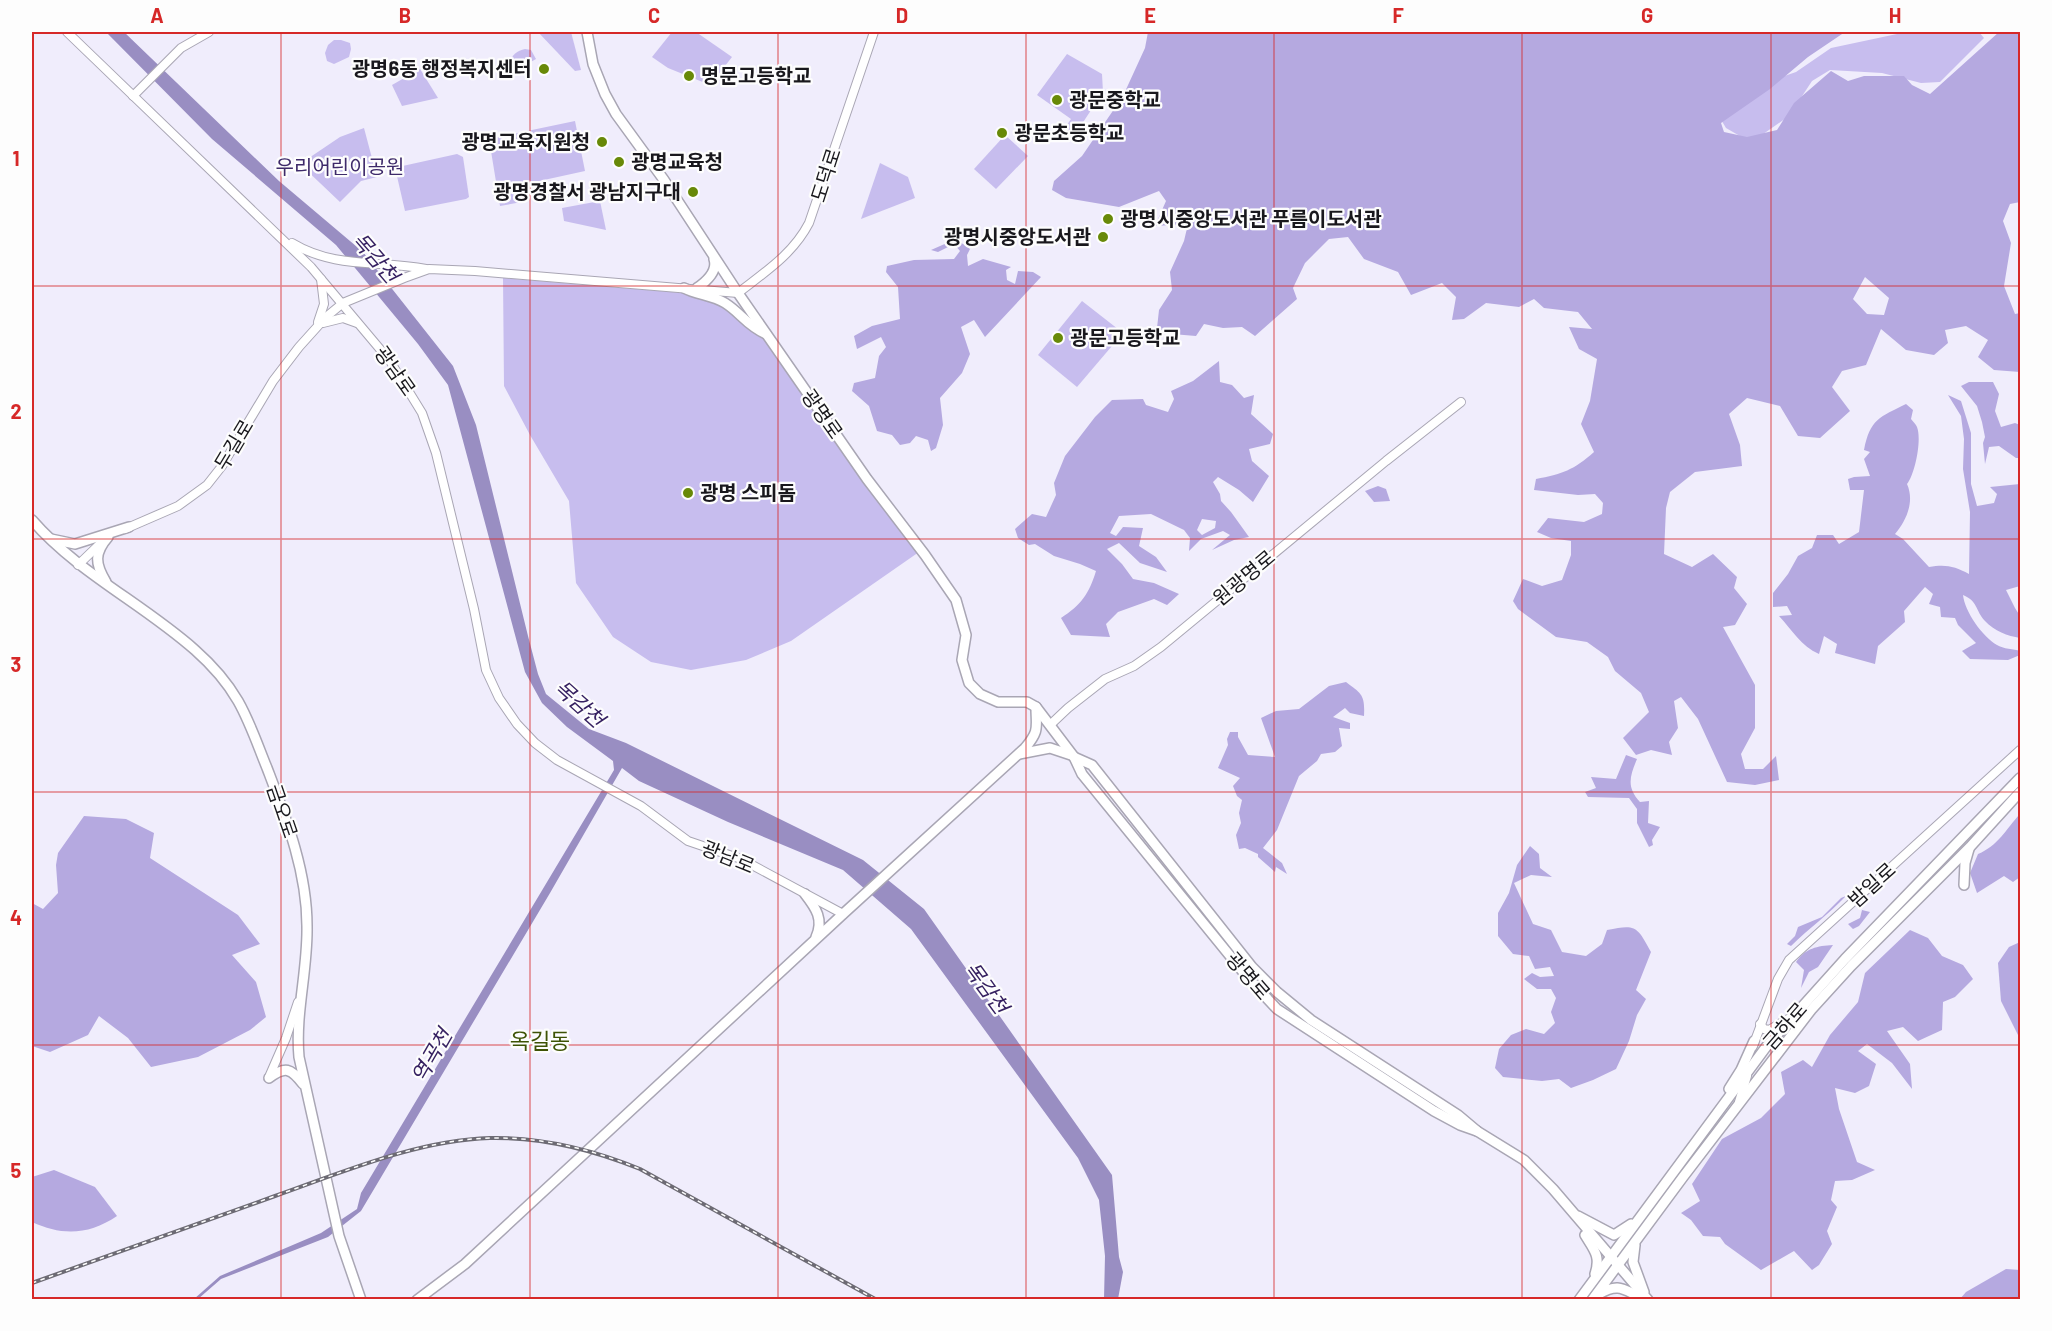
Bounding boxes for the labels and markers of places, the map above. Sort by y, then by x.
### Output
place label: 광명6동 행정복지센터 [352,56,532,80]
marker: 광명6동 행정복지센터 [537,62,551,76]
place label: 명문고등학교 [701,63,811,87]
marker: 명문고등학교 [682,69,696,83]
place label: 광문중학교 [1069,87,1161,111]
marker: 광문중학교 [1050,93,1064,107]
place label: 광문초등학교 [1014,120,1124,144]
marker: 광문초등학교 [995,126,1009,140]
place label: 광명교육지원청 [461,129,590,153]
marker: 광명교육지원청 [595,135,609,149]
place label: 광명교육청 [631,149,723,173]
marker: 광명교육청 [612,155,626,169]
place label: 광명경찰서 광남지구대 [493,179,681,203]
marker: 광명경찰서 광남지구대 [686,185,700,199]
place label: 광명시중앙도서관 푸름이도서관 [1120,206,1382,230]
marker: 광명시중앙도서관 푸름이도서관 [1101,212,1115,226]
place label: 광명시중앙도서관 [944,224,1092,248]
marker: 광명시중앙도서관 [1096,230,1110,244]
place label: 광문고등학교 [1070,325,1180,349]
marker: 광문고등학교 [1051,331,1065,345]
place label: 광명 스피돔 [700,480,796,504]
marker: 광명 스피돔 [681,486,695,500]

